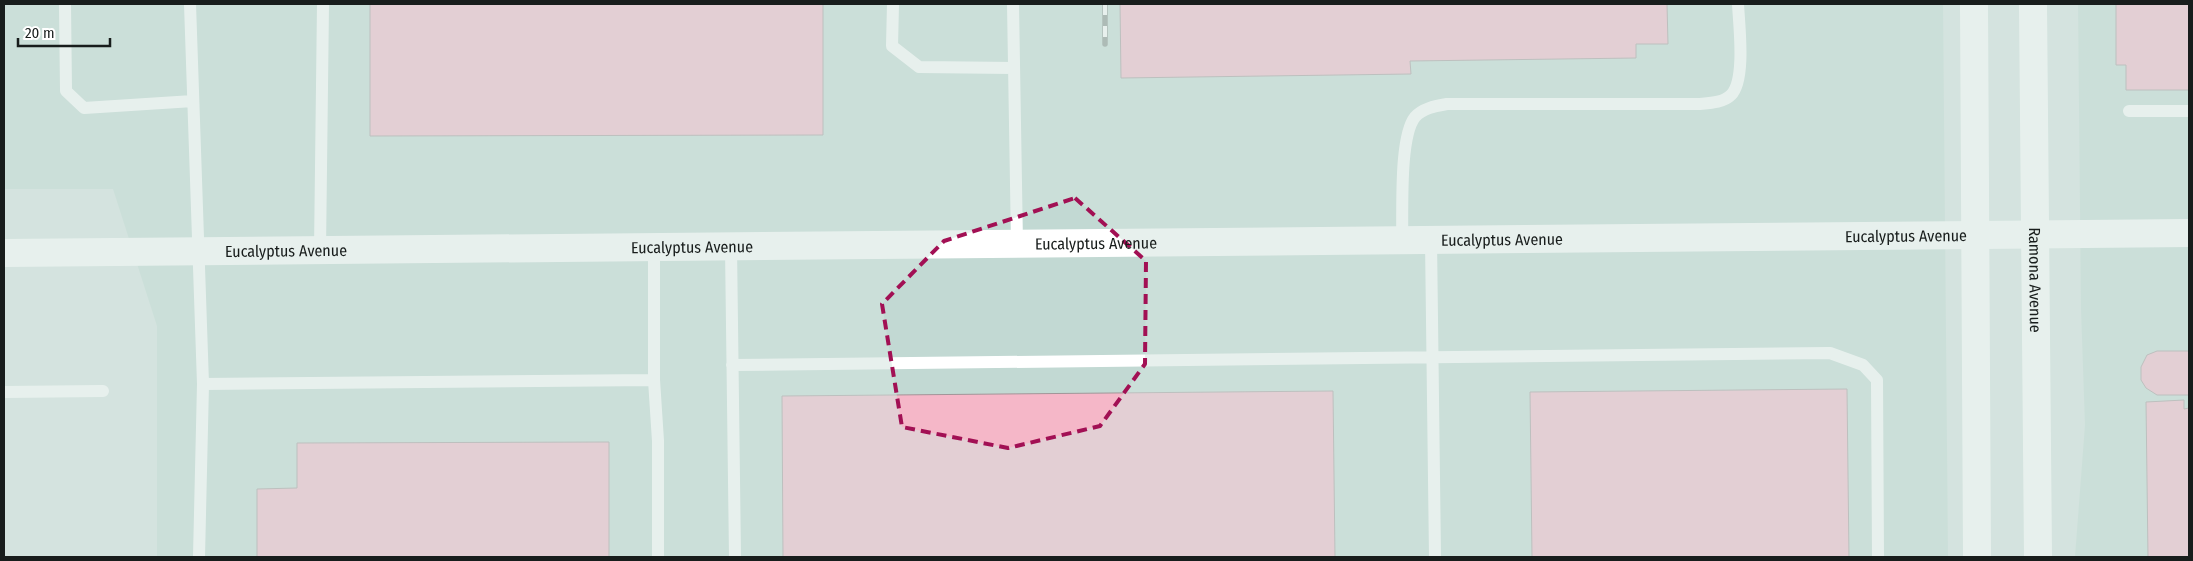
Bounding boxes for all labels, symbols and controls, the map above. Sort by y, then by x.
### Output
scale bar [18,15,110,47]
text: 20 m [25,24,55,42]
street label: Eucalyptus Avenue [1845,226,1967,246]
street label: Ramona Avenue [2026,227,2045,333]
street label: Eucalyptus Avenue [1441,229,1563,249]
street label: Eucalyptus Avenue [1035,233,1157,253]
street label: Eucalyptus Avenue [631,237,753,257]
street label: Eucalyptus Avenue [225,240,347,260]

